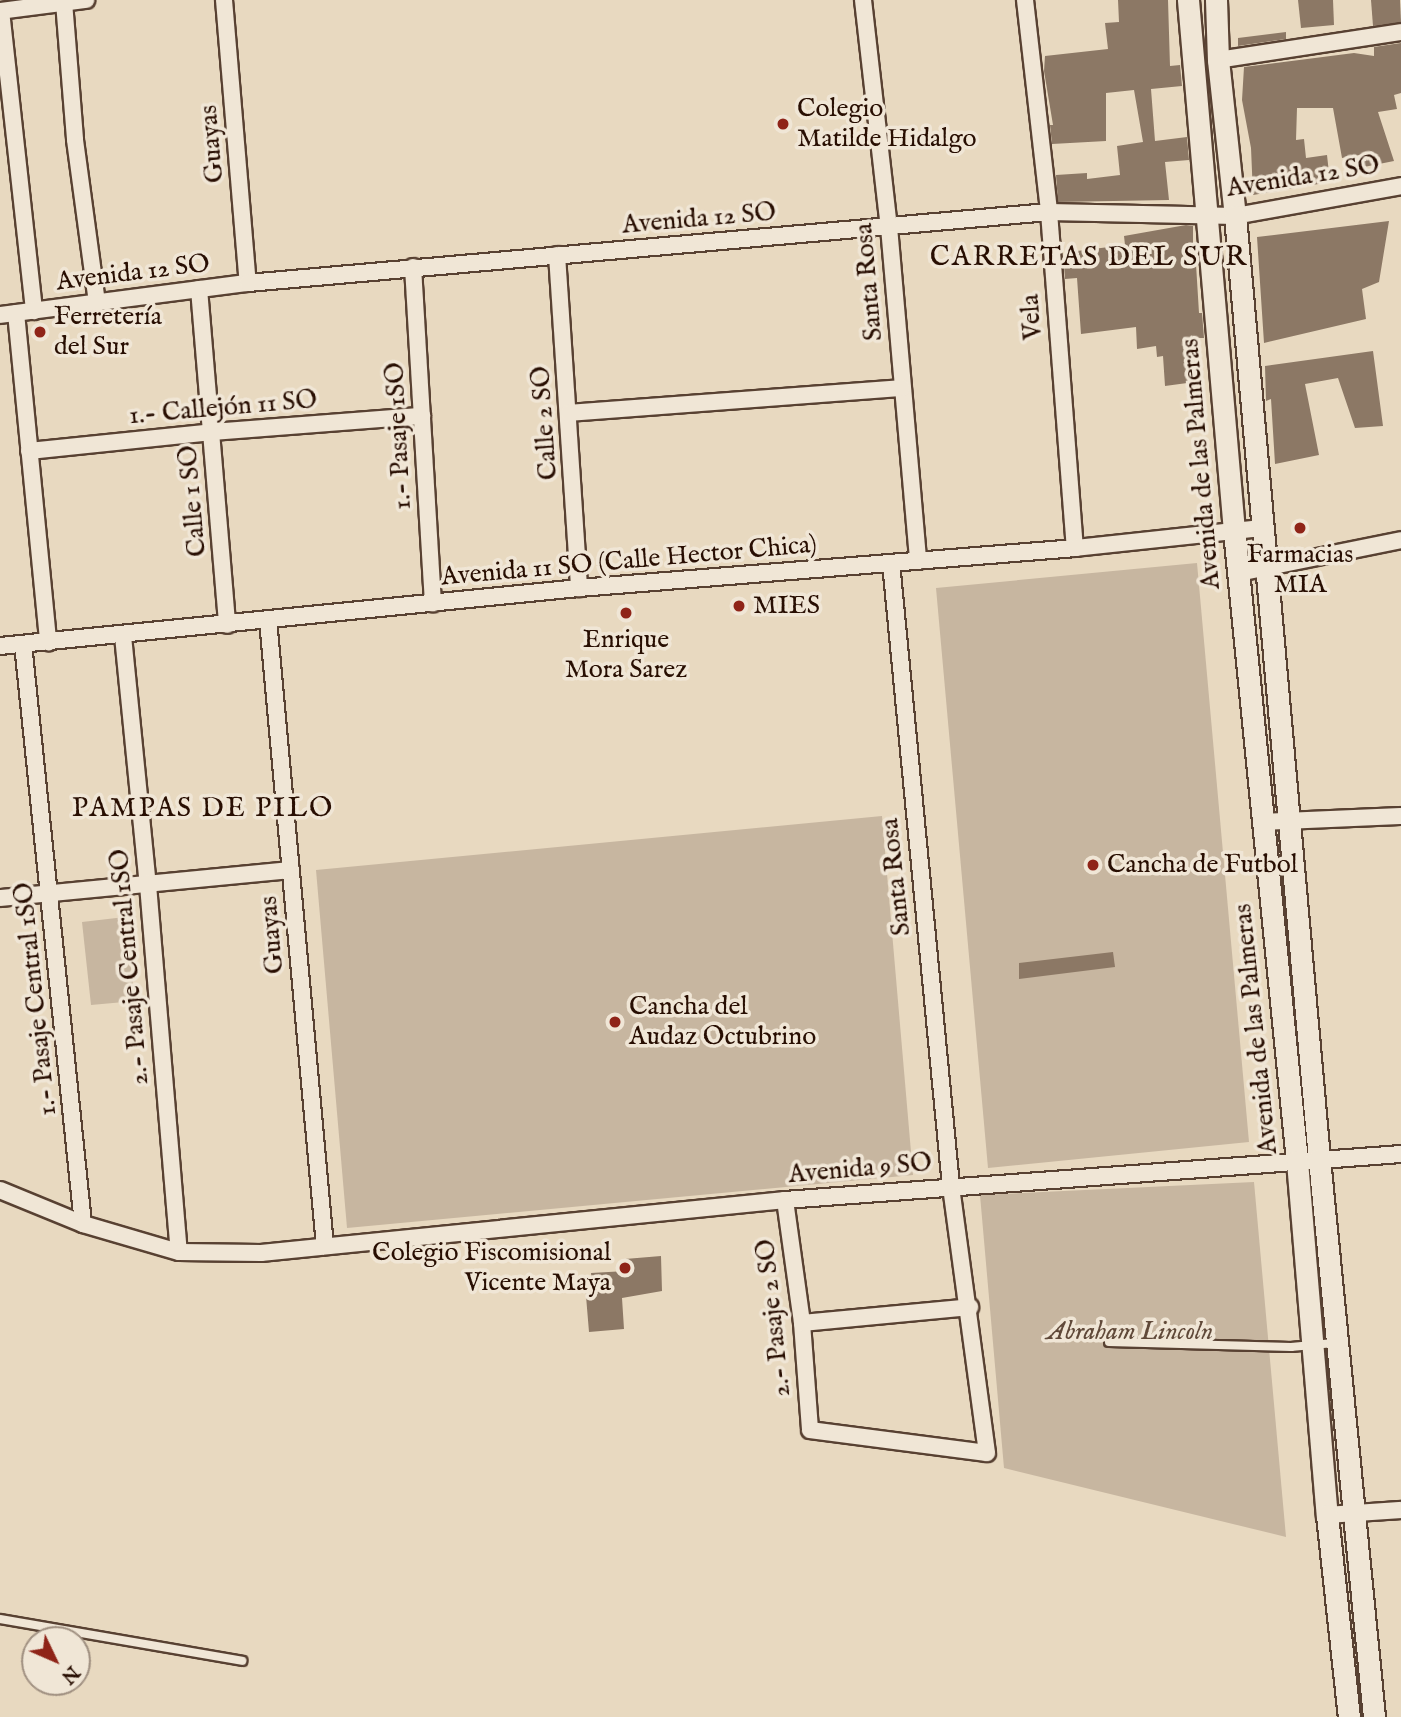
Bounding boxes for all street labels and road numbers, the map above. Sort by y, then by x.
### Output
street label: Guayas [193,104,231,184]
street label: Avenida 12 SO [1224,150,1382,204]
street label: Avenida 12 SO [621,197,777,241]
street label: Santa Rosa [848,222,890,342]
street label: Avenida 12 SO [55,248,211,298]
street label: Vela [1015,293,1049,341]
street label: Avenida de las Palmeras [1174,337,1228,591]
street label: 1.- Pasaje 1SO [380,361,418,511]
street label: Calle 2 SO [525,365,565,481]
street label: 1.- Callejón 11 SO [128,384,318,432]
street label: Calle 1 SO [173,444,213,558]
street label: Avenida 11 SO (Calle Hector Chica) [440,529,818,593]
street label: Santa Rosa [874,817,918,937]
street label: 2.- Pasaje Central 1SO [104,848,156,1086]
street label: 1.- Pasaje Central 1SO [8,881,64,1117]
street label: Guayas [253,895,291,975]
street label: Avenida de las Palmeras [1227,902,1285,1156]
street label: Avenida 9 SO [787,1147,933,1191]
street label: 2.- Pasaje 2 SO [750,1238,798,1398]

